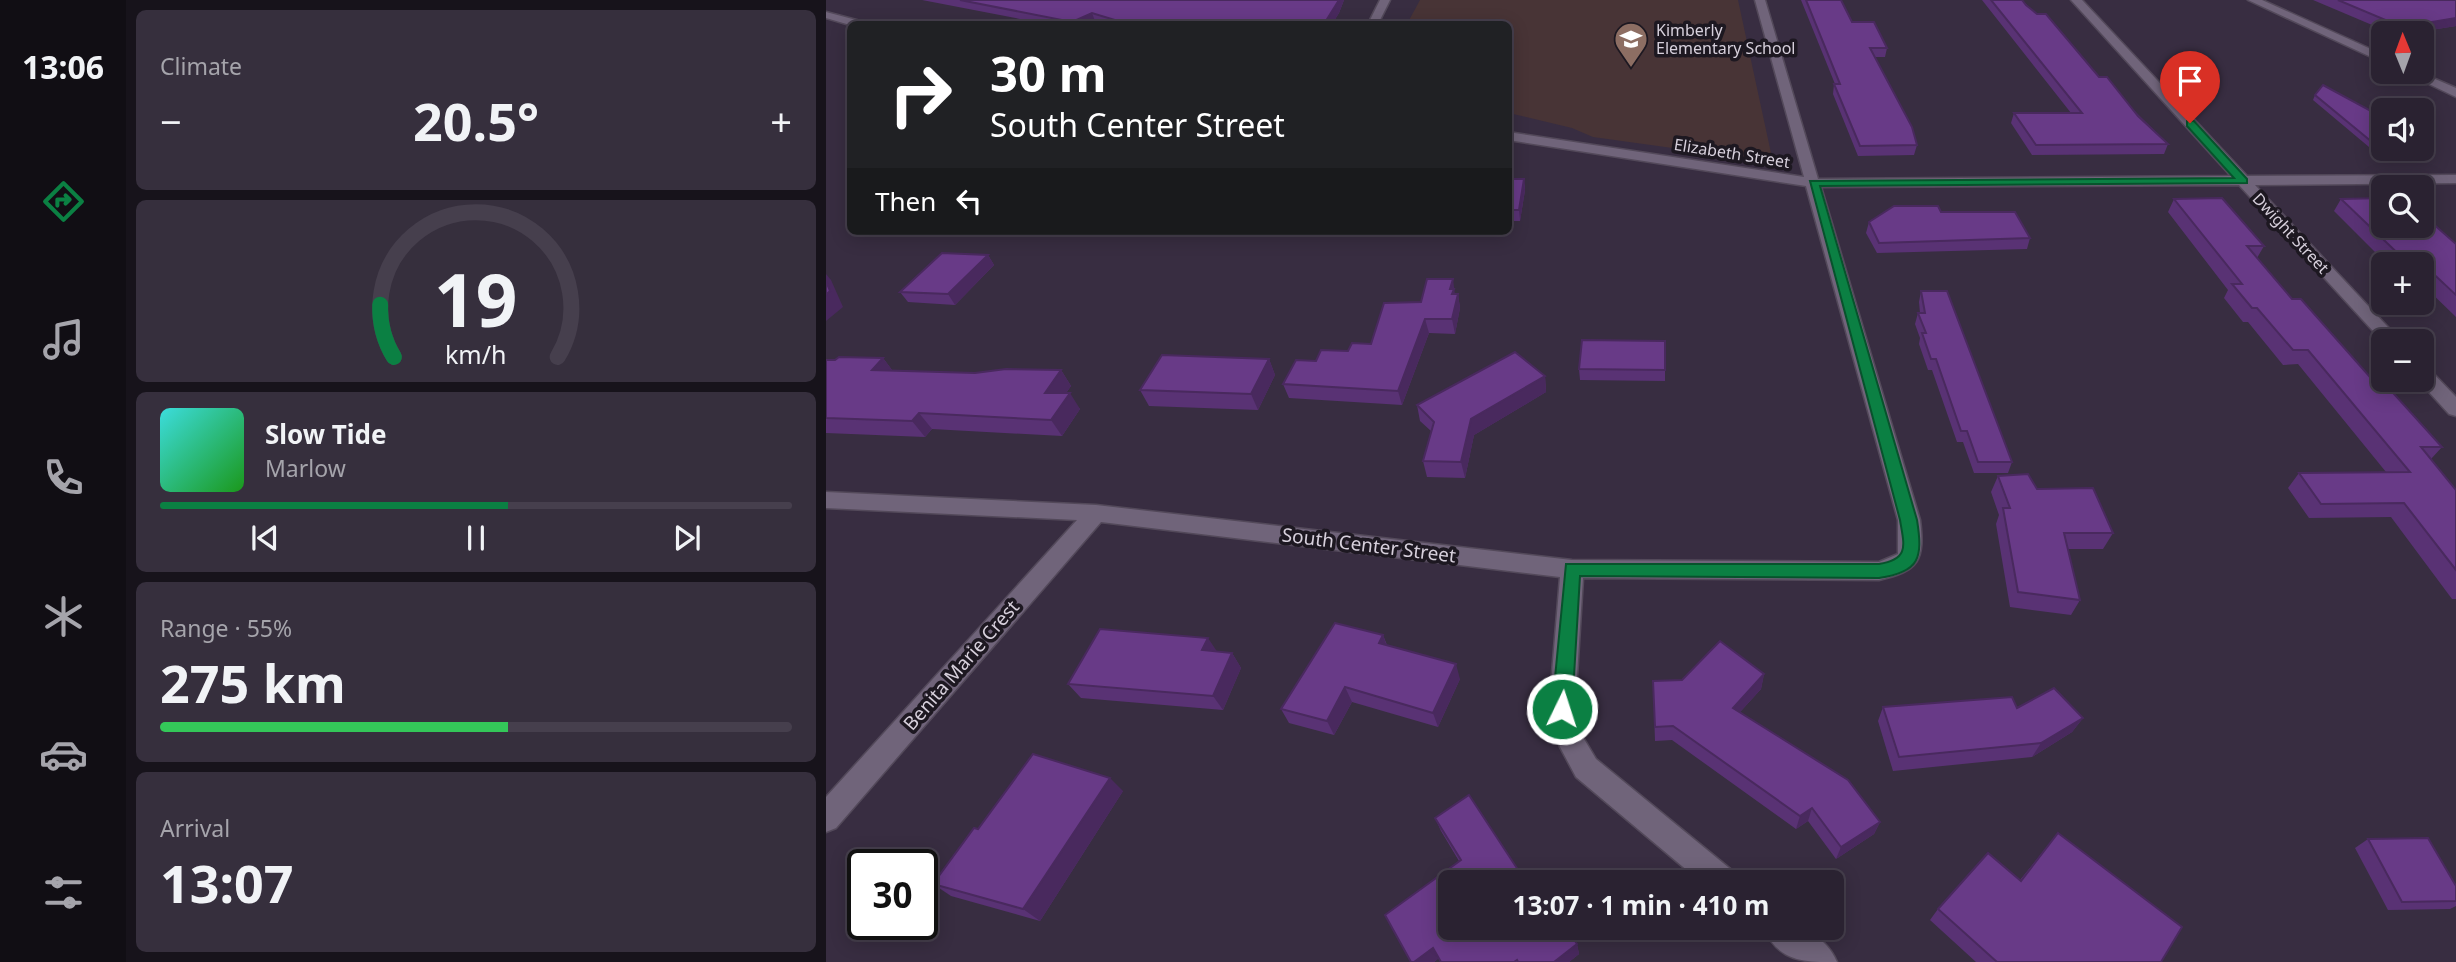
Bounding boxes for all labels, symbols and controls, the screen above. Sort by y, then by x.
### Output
place label: Kimberly Elementary School [1656,19,1795,59]
school or university icon: Kimberly Elementary School [1612,20,1650,69]
north arrow [2371,21,2434,84]
map controls [2371,21,2434,392]
text: 30 m [990,40,1107,106]
text: 13:06 [22,45,104,88]
icon: right [875,49,966,140]
text: Climate [160,50,242,82]
pin [2160,51,2220,123]
icon: arrive [2171,62,2209,100]
text: 20.5° [413,85,539,156]
text: − [160,95,182,147]
text: + [770,95,792,147]
button: sound [2371,98,2434,161]
text: South Center Street [990,103,1285,146]
street label: Elizabeth Street [1672,133,1792,173]
button: search [2371,175,2434,238]
icon: directions [39,177,88,226]
icon: left [950,182,988,220]
text: Then [875,183,936,219]
street label: Dwight Street [2248,188,2334,278]
text: 19 [434,249,518,348]
button: + [2371,252,2434,315]
icon: music [39,315,88,364]
button: − [2371,329,2434,392]
text: km/h [445,337,507,371]
text: Slow Tide [265,416,387,452]
text: Marlow [265,452,346,484]
icon: phone [39,453,88,502]
icon: previous [246,519,284,557]
icon: pause [457,519,495,557]
icon: next [668,519,706,557]
street label: South Center Street [1281,521,1458,569]
icon: climate [39,592,88,641]
street label: Benita Marie Crest [897,594,1025,736]
text: Range · 55% [160,612,292,644]
text: 275 km [160,647,346,718]
position arrow [1525,672,1599,746]
icon: car [39,730,88,779]
text: Arrival [160,812,230,844]
text: 13:07 [160,847,294,918]
speed limit sign: 30 [847,849,938,940]
icon: filters [39,868,88,917]
text: 13:07 · 1 min · 410 m [1513,887,1769,923]

